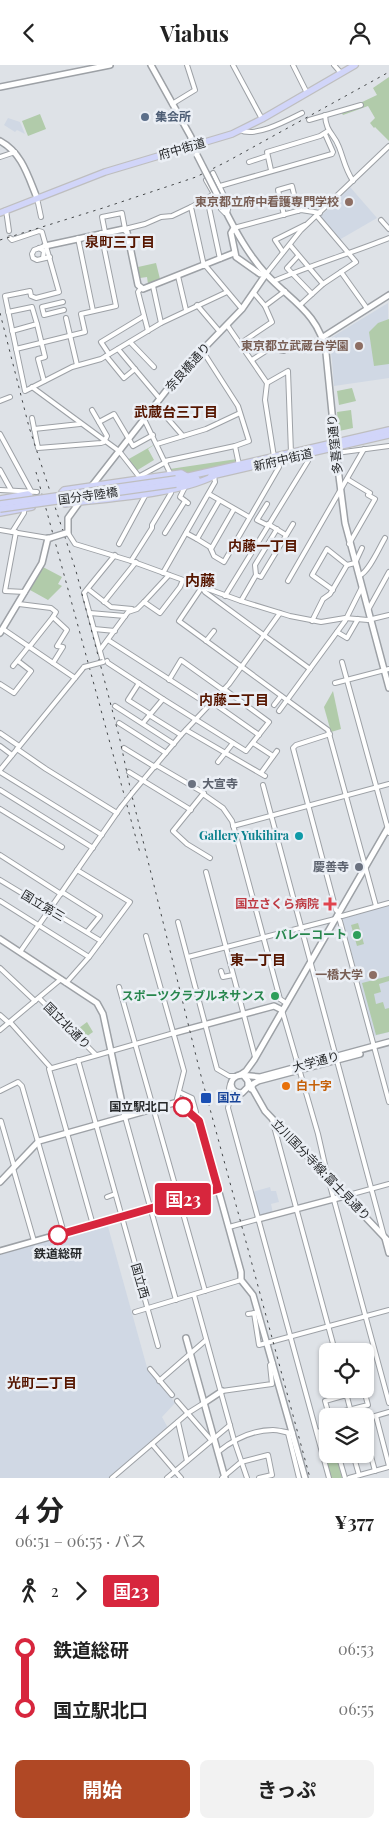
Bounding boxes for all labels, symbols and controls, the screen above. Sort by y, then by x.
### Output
text: Viabus [160,18,229,48]
icon: back [15,19,43,47]
icon: person [346,19,374,47]
place label: 集会所 [155,108,191,124]
marker: 集会所 [139,111,151,123]
street label: 府中街道 [156,134,207,162]
place label: 東京都立府中看護専門学校 [195,193,339,209]
marker: 東京都立府中看護専門学校 [343,196,355,208]
district label: 泉町三丁目 [85,232,155,251]
place label: 東京都立武蔵台学園 [241,337,349,353]
street label: 奈良橋通り [161,339,213,394]
marker: 東京都立武蔵台学園 [353,340,365,352]
district label: 武蔵台三丁目 [134,402,218,421]
street label: 多喜窪通り [323,413,345,475]
street label: 新府中街道 [252,444,314,474]
street label: 国分寺陸橋 [57,483,119,507]
district label: 内藤一丁目 [228,536,298,555]
district label: 内藤 [185,570,215,590]
district label: 内藤二丁目 [199,690,269,709]
place label: 大宣寺 [202,775,238,791]
marker: 大宣寺 [186,778,198,790]
place label: Gallery Yukihira [199,827,290,843]
marker: Gallery Yukihira [293,830,305,842]
place label: 慶善寺 [313,858,349,874]
marker: 慶善寺 [353,861,365,873]
street label: 国立第三 [19,886,68,924]
place label: 国立さくら病院 [235,895,319,911]
marker: 国立さくら病院 [323,897,337,911]
place label: バレーコート [275,926,347,942]
marker: バレーコート [351,929,363,941]
district label: 東一丁目 [230,950,286,969]
place label: 一橋大学 [315,966,363,982]
marker: 一橋大学 [367,969,379,981]
place label: スポーツクラブルネサンス [121,987,265,1003]
marker: スポーツクラブルネサンス [269,990,281,1002]
street label: 国立北通り [41,998,95,1052]
street label: 大学通り [290,1047,341,1075]
place label: 白十字 [296,1077,332,1093]
marker: 白十字 [280,1080,292,1092]
place label: 国立 [217,1089,241,1105]
marker: 国立 [199,1091,213,1105]
marker: 国立駅北口 [173,1097,193,1117]
place label: 国立駅北口 [109,1098,169,1114]
street label: 立川国分寺線;富士見通り [269,1115,375,1224]
line badge: 国23 [154,1183,212,1215]
text: 国23 [165,1187,201,1211]
marker: 鉄道総研 [48,1225,68,1245]
place label: 鉄道総研 [33,1245,82,1261]
street label: 国立西 [128,1261,154,1300]
map controls [319,1343,374,1463]
button: locate [319,1343,374,1398]
district label: 光町二丁目 [7,1373,77,1392]
button: layers [319,1408,374,1463]
text: 4 分 [15,1490,64,1527]
text: ¥377 [335,1508,374,1534]
text: 06:51 – 06:55 · バス [15,1530,146,1551]
icon: walk [15,1577,43,1605]
icon: forward [67,1577,95,1605]
text: 国23 [113,1579,149,1603]
text: 2 [51,1580,59,1601]
text: 鉄道総研 [53,1636,129,1662]
text: 06:53 [338,1638,374,1659]
text: 国立駅北口 [53,1696,148,1722]
text: 06:55 [339,1698,374,1719]
button: 開始 [15,1760,190,1818]
button: きっぷ [200,1760,374,1818]

